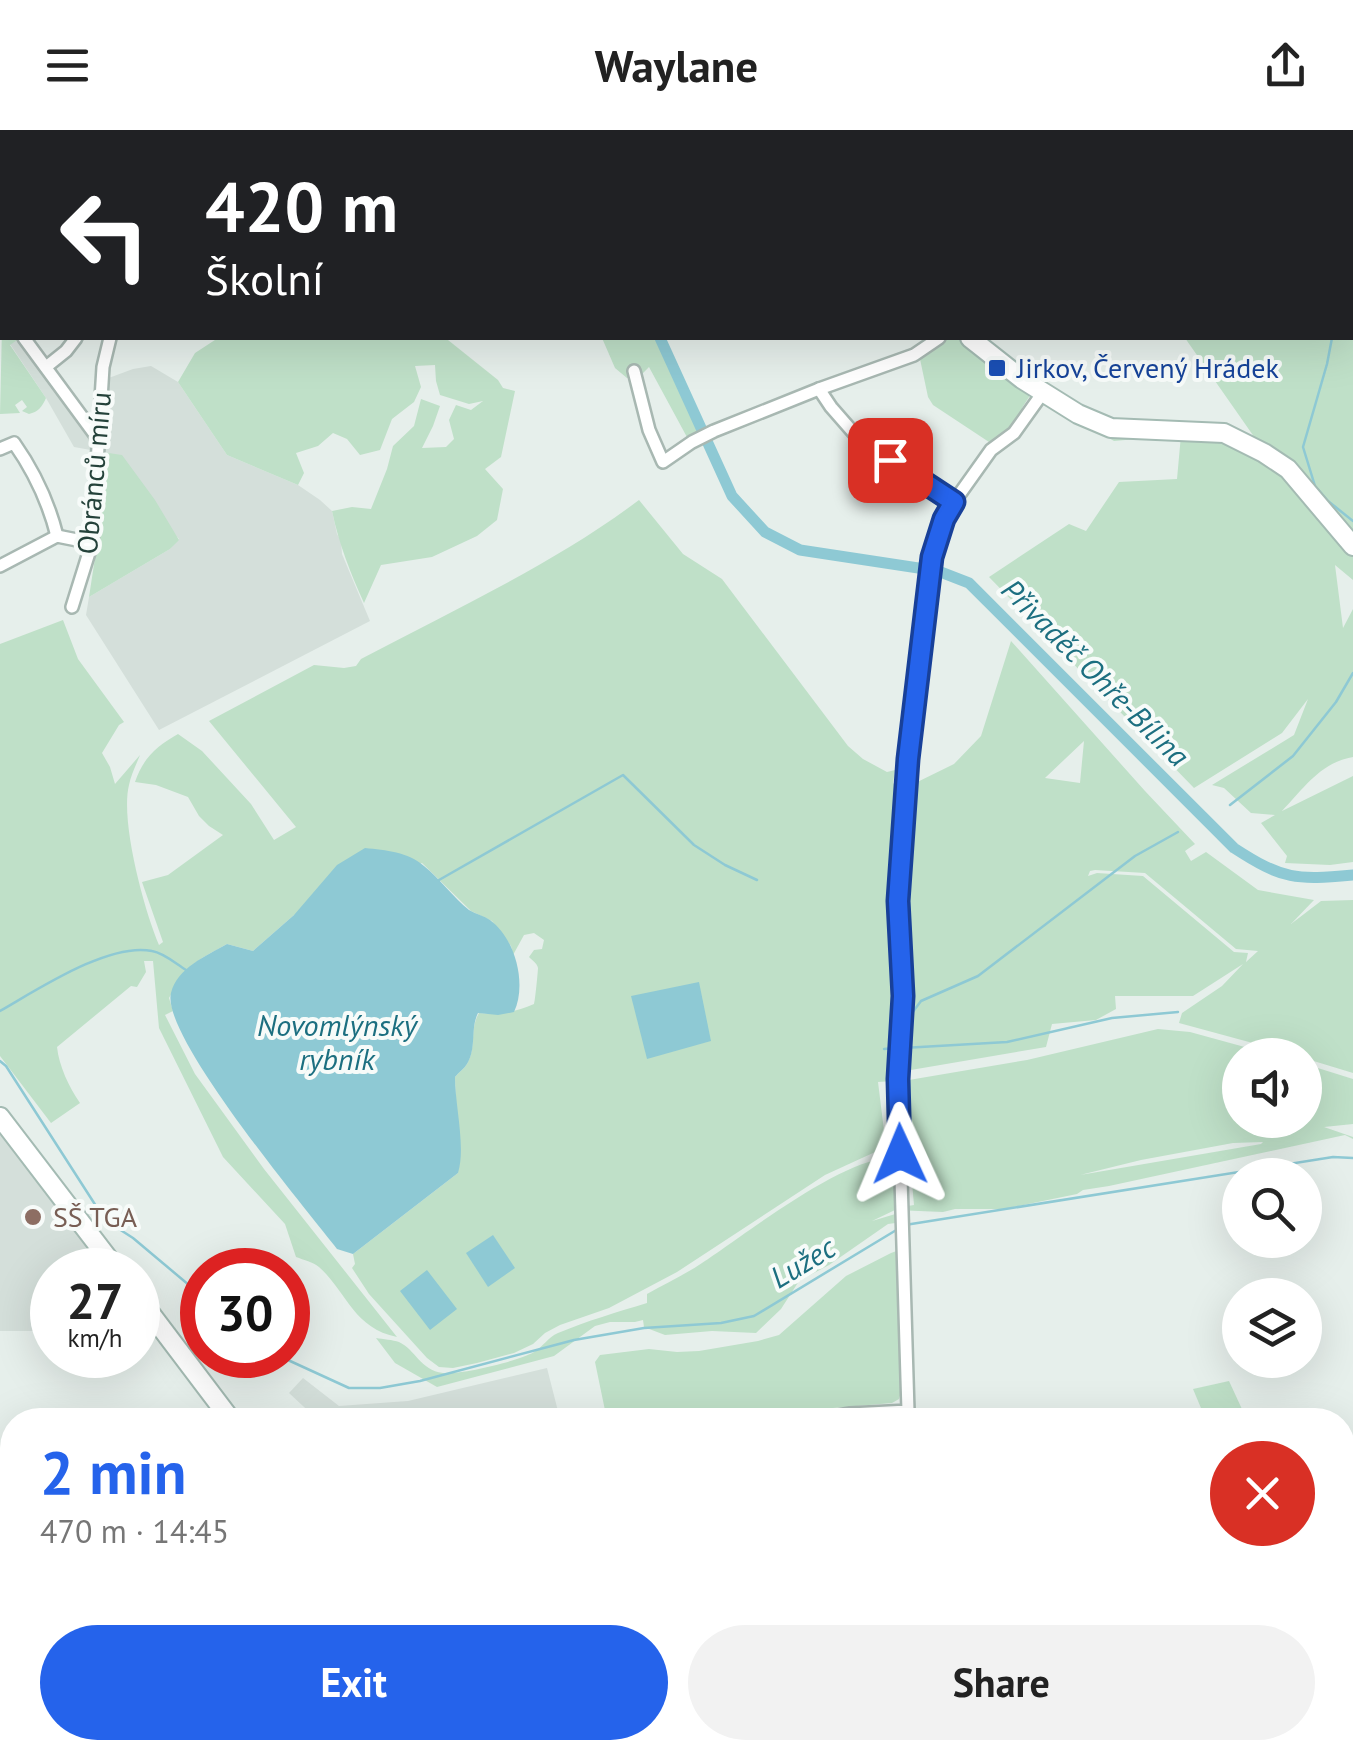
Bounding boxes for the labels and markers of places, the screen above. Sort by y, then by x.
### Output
place label: Jirkov, Červený Hrádek [1016,349,1280,386]
marker: Jirkov, Červený Hrádek [986,357,1008,379]
pin [848,418,933,503]
place label: SŠ TGA [53,1198,138,1235]
marker: SŠ TGA [22,1206,44,1228]

